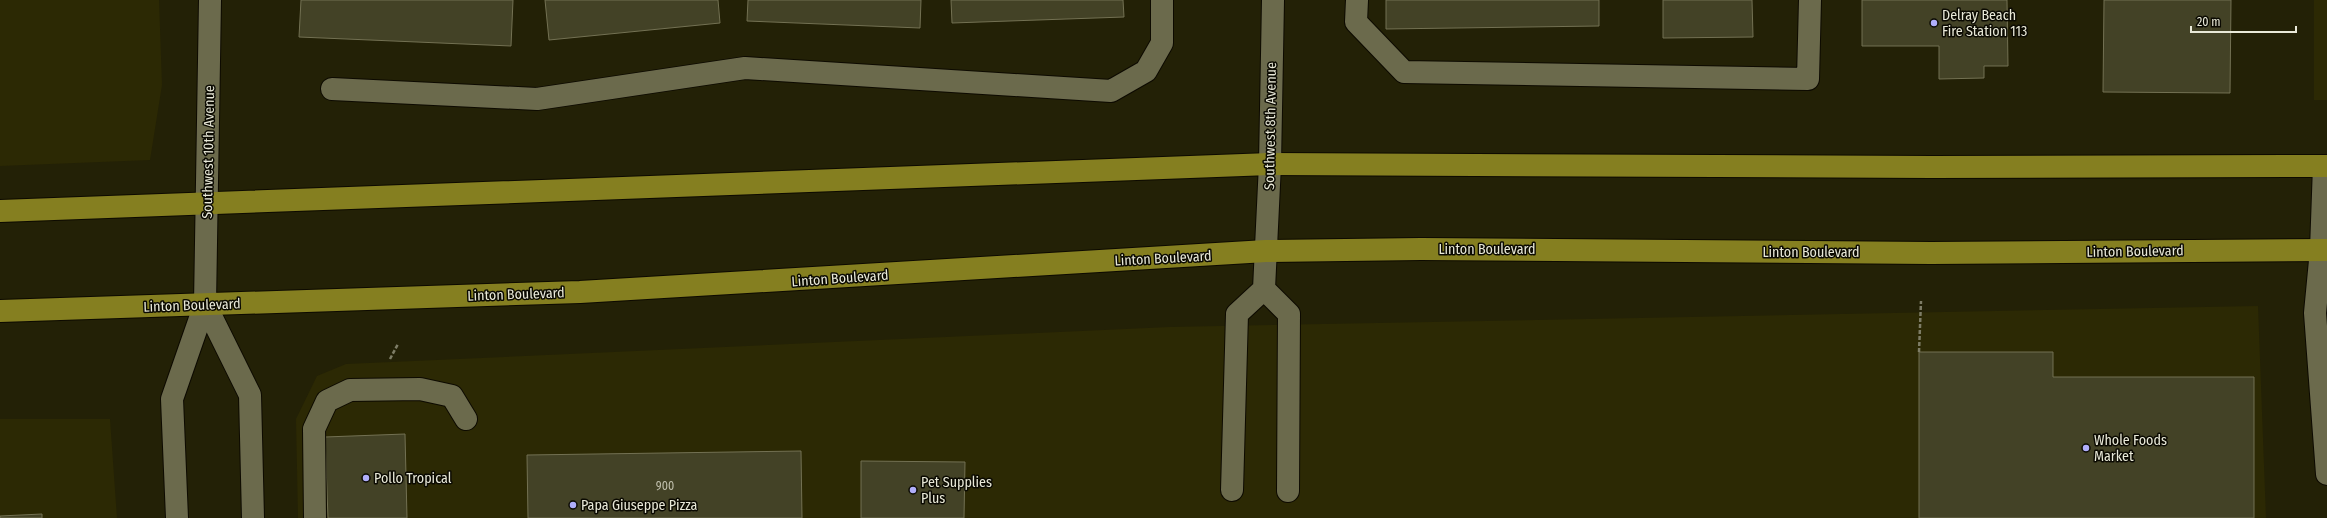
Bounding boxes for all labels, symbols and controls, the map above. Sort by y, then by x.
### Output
place label: Delray Beach Fire Station 113 [1942,7,2027,40]
scale bar [2191,8,2296,34]
text: 20 m [2197,15,2221,29]
marker: Delray Beach Fire Station 113 [1929,18,1939,28]
street label: Southwest 8th Avenue [1261,62,1280,190]
street label: Southwest 10th Avenue [199,85,218,219]
street label: Linton Boulevard [1438,241,1536,258]
street label: Linton Boulevard [2086,242,2184,261]
street label: Linton Boulevard [1762,244,1860,261]
street label: Linton Boulevard [1114,247,1212,270]
street label: Linton Boulevard [791,267,889,290]
street label: Linton Boulevard [467,284,565,305]
street label: Linton Boulevard [143,295,241,316]
place label: Whole Foods Market [2094,432,2167,465]
marker: Whole Foods Market [2081,443,2091,453]
place label: Pollo Tropical [374,470,452,487]
marker: Pollo Tropical [361,473,371,483]
place label: Pet Supplies Plus [921,474,992,507]
house number: 900 [656,479,674,493]
marker: Pet Supplies Plus [908,485,918,495]
place label: Papa Giuseppe Pizza [581,497,698,514]
marker: Papa Giuseppe Pizza [568,500,578,510]

